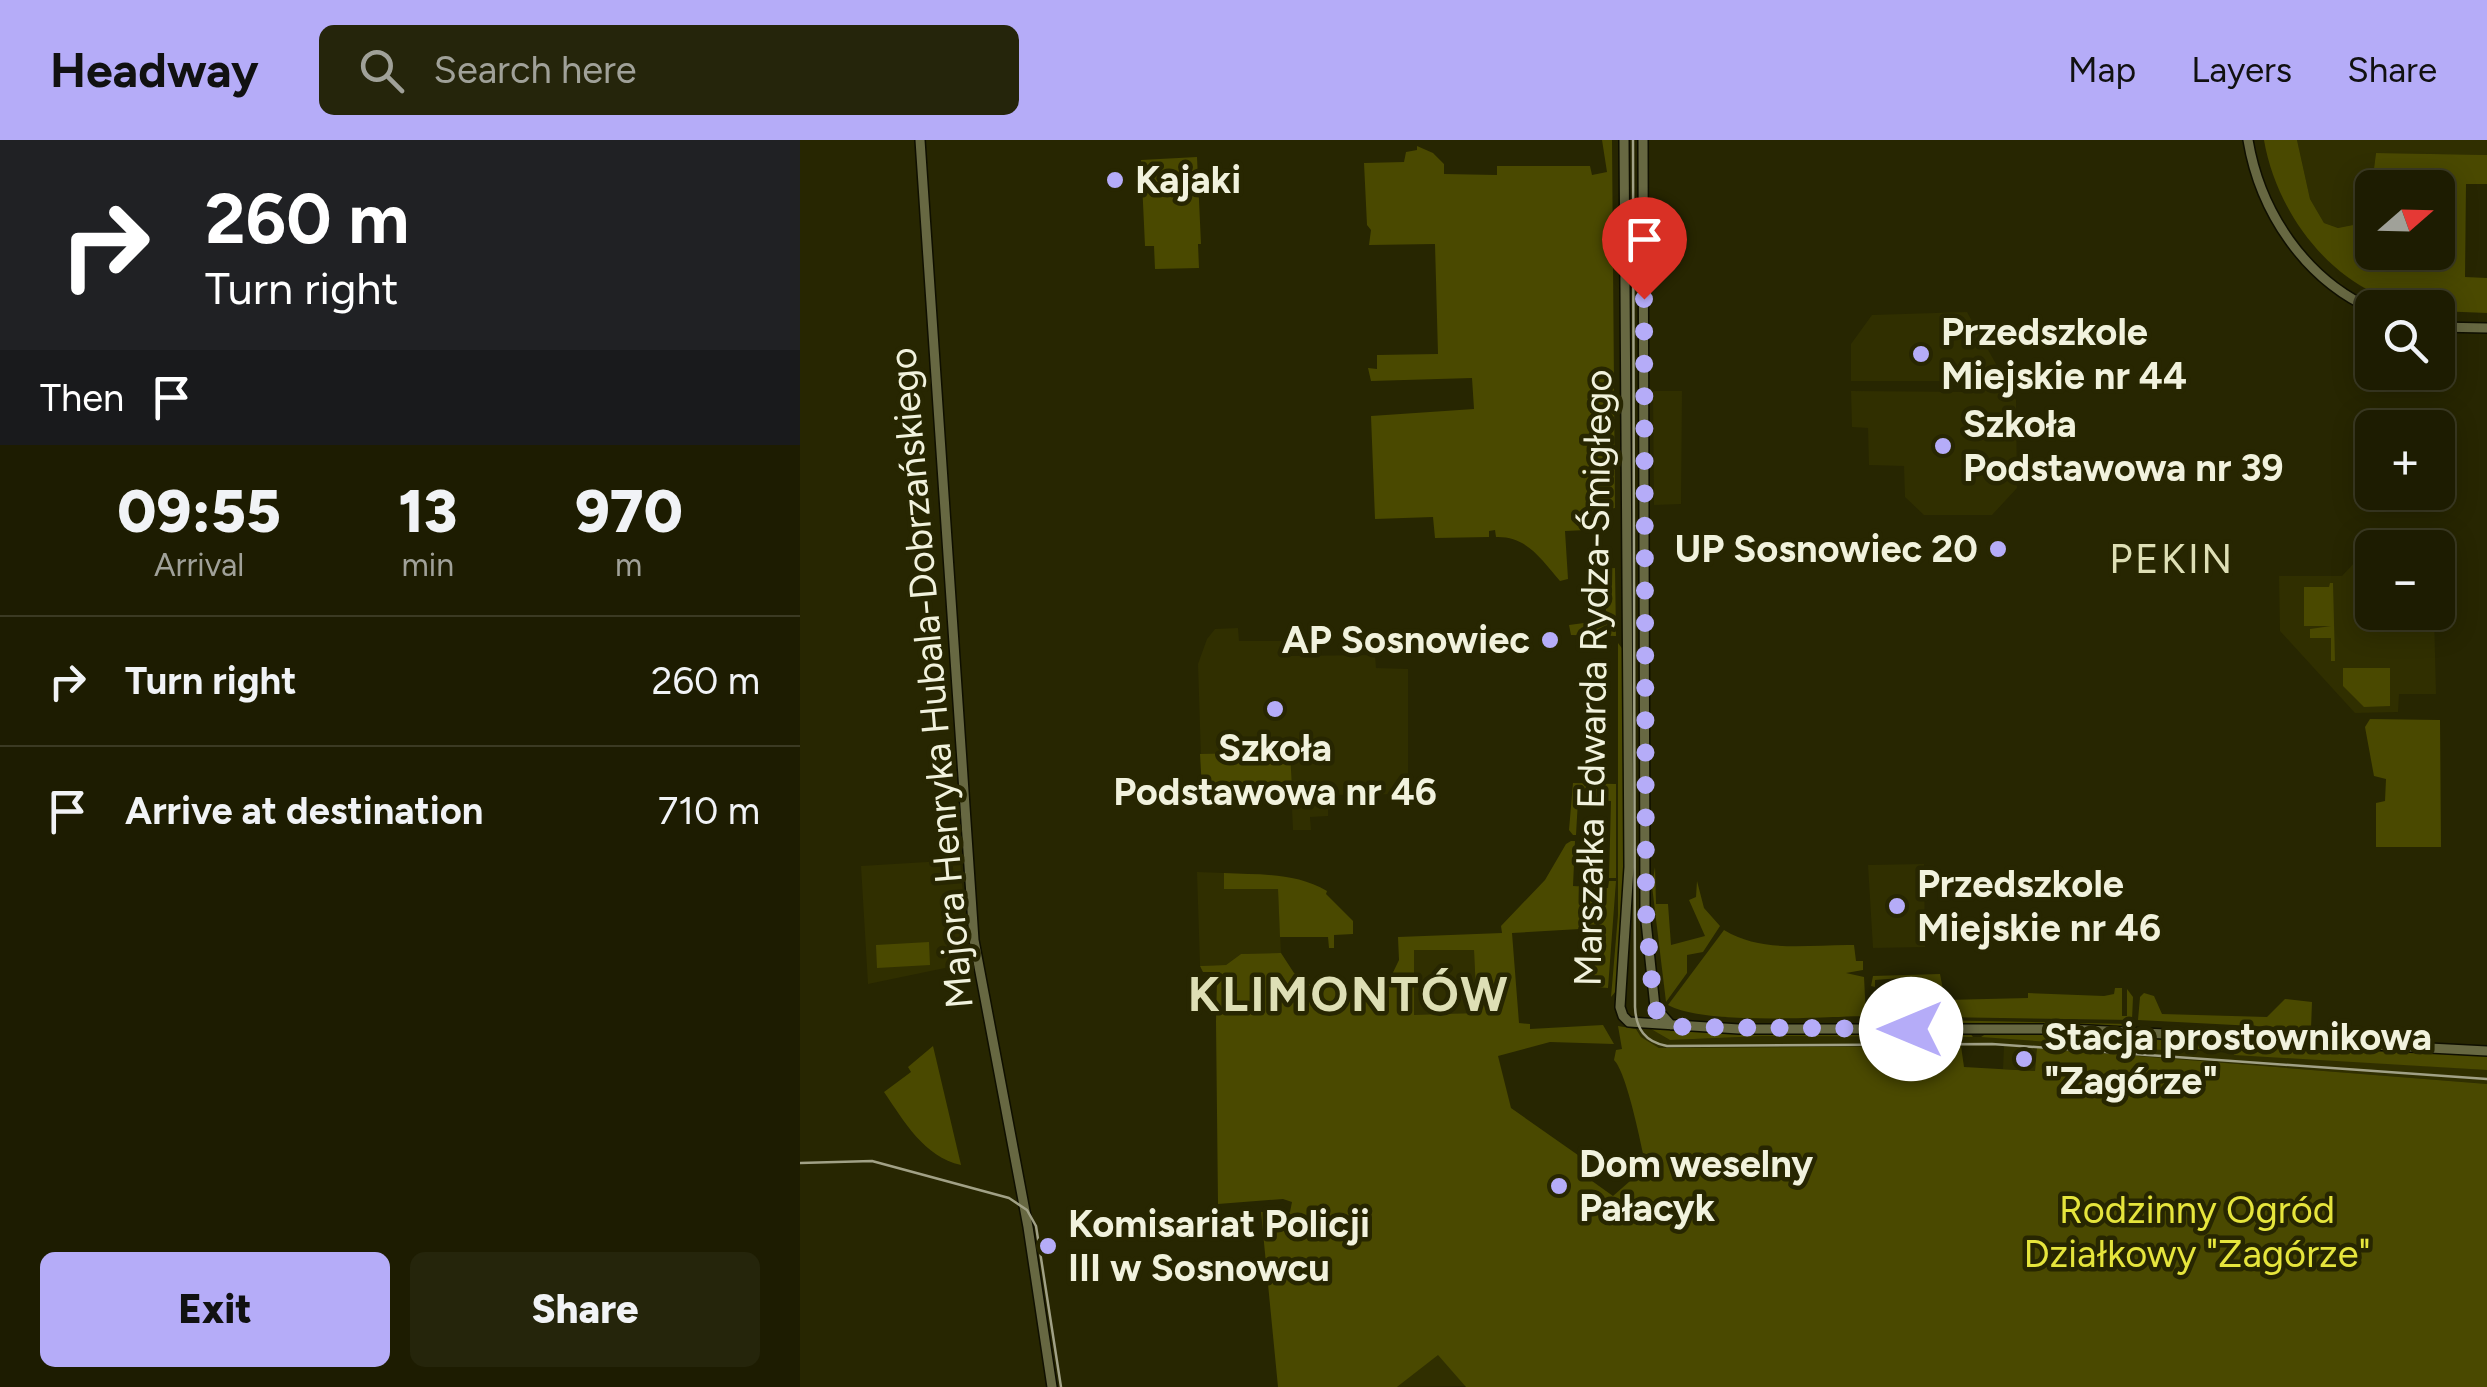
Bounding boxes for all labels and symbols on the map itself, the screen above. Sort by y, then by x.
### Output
place label: Kajaki [1135,157,1241,203]
marker: Kajaki [1104,169,1126,191]
north arrow [2355,170,2455,270]
pin [1602,197,1687,300]
place label: Przedszkole Miejskie nr 44 [1941,309,2187,399]
marker: Przedszkole Miejskie nr 44 [1910,343,1932,365]
street label: Majora Henryka Hubala-Dobrzańskiego [879,346,983,1010]
street label: Marszałka Edwarda Rydza-Śmigłego [1565,369,1621,987]
place label: Szkoła Podstawowa nr 39 [1963,401,2284,491]
marker: Szkoła Podstawowa nr 39 [1932,435,1954,457]
place label: UP Sosnowiec 20 [1674,526,1978,572]
district label: PEKIN [2109,535,2235,583]
marker: UP Sosnowiec 20 [1987,538,2009,560]
place label: AP Sosnowiec [1282,617,1530,663]
marker: AP Sosnowiec [1539,629,1561,651]
marker: Szkoła Podstawowa nr 46 [1264,698,1286,720]
place label: Szkoła Podstawowa nr 46 [1113,725,1437,815]
place label: Przedszkole Miejskie nr 46 [1917,861,2161,951]
marker: Przedszkole Miejskie nr 46 [1886,895,1908,917]
district label: KLIMONTÓW [1188,965,1510,1023]
position arrow [1859,977,1963,1081]
place label: Stacja prostownikowa "Zagórze" [2044,1014,2432,1104]
marker: Stacja prostownikowa "Zagórze" [2013,1048,2035,1070]
place label: Dom weselny Pałacyk [1579,1141,1813,1231]
marker: Dom weselny Pałacyk [1548,1175,1570,1197]
park label: Rodzinny Ogród Działkowy "Zagórze" [2023,1187,2371,1277]
place label: Komisariat Policji III w Sosnowcu [1068,1201,1370,1291]
marker: Komisariat Policji III w Sosnowcu [1037,1235,1059,1257]

